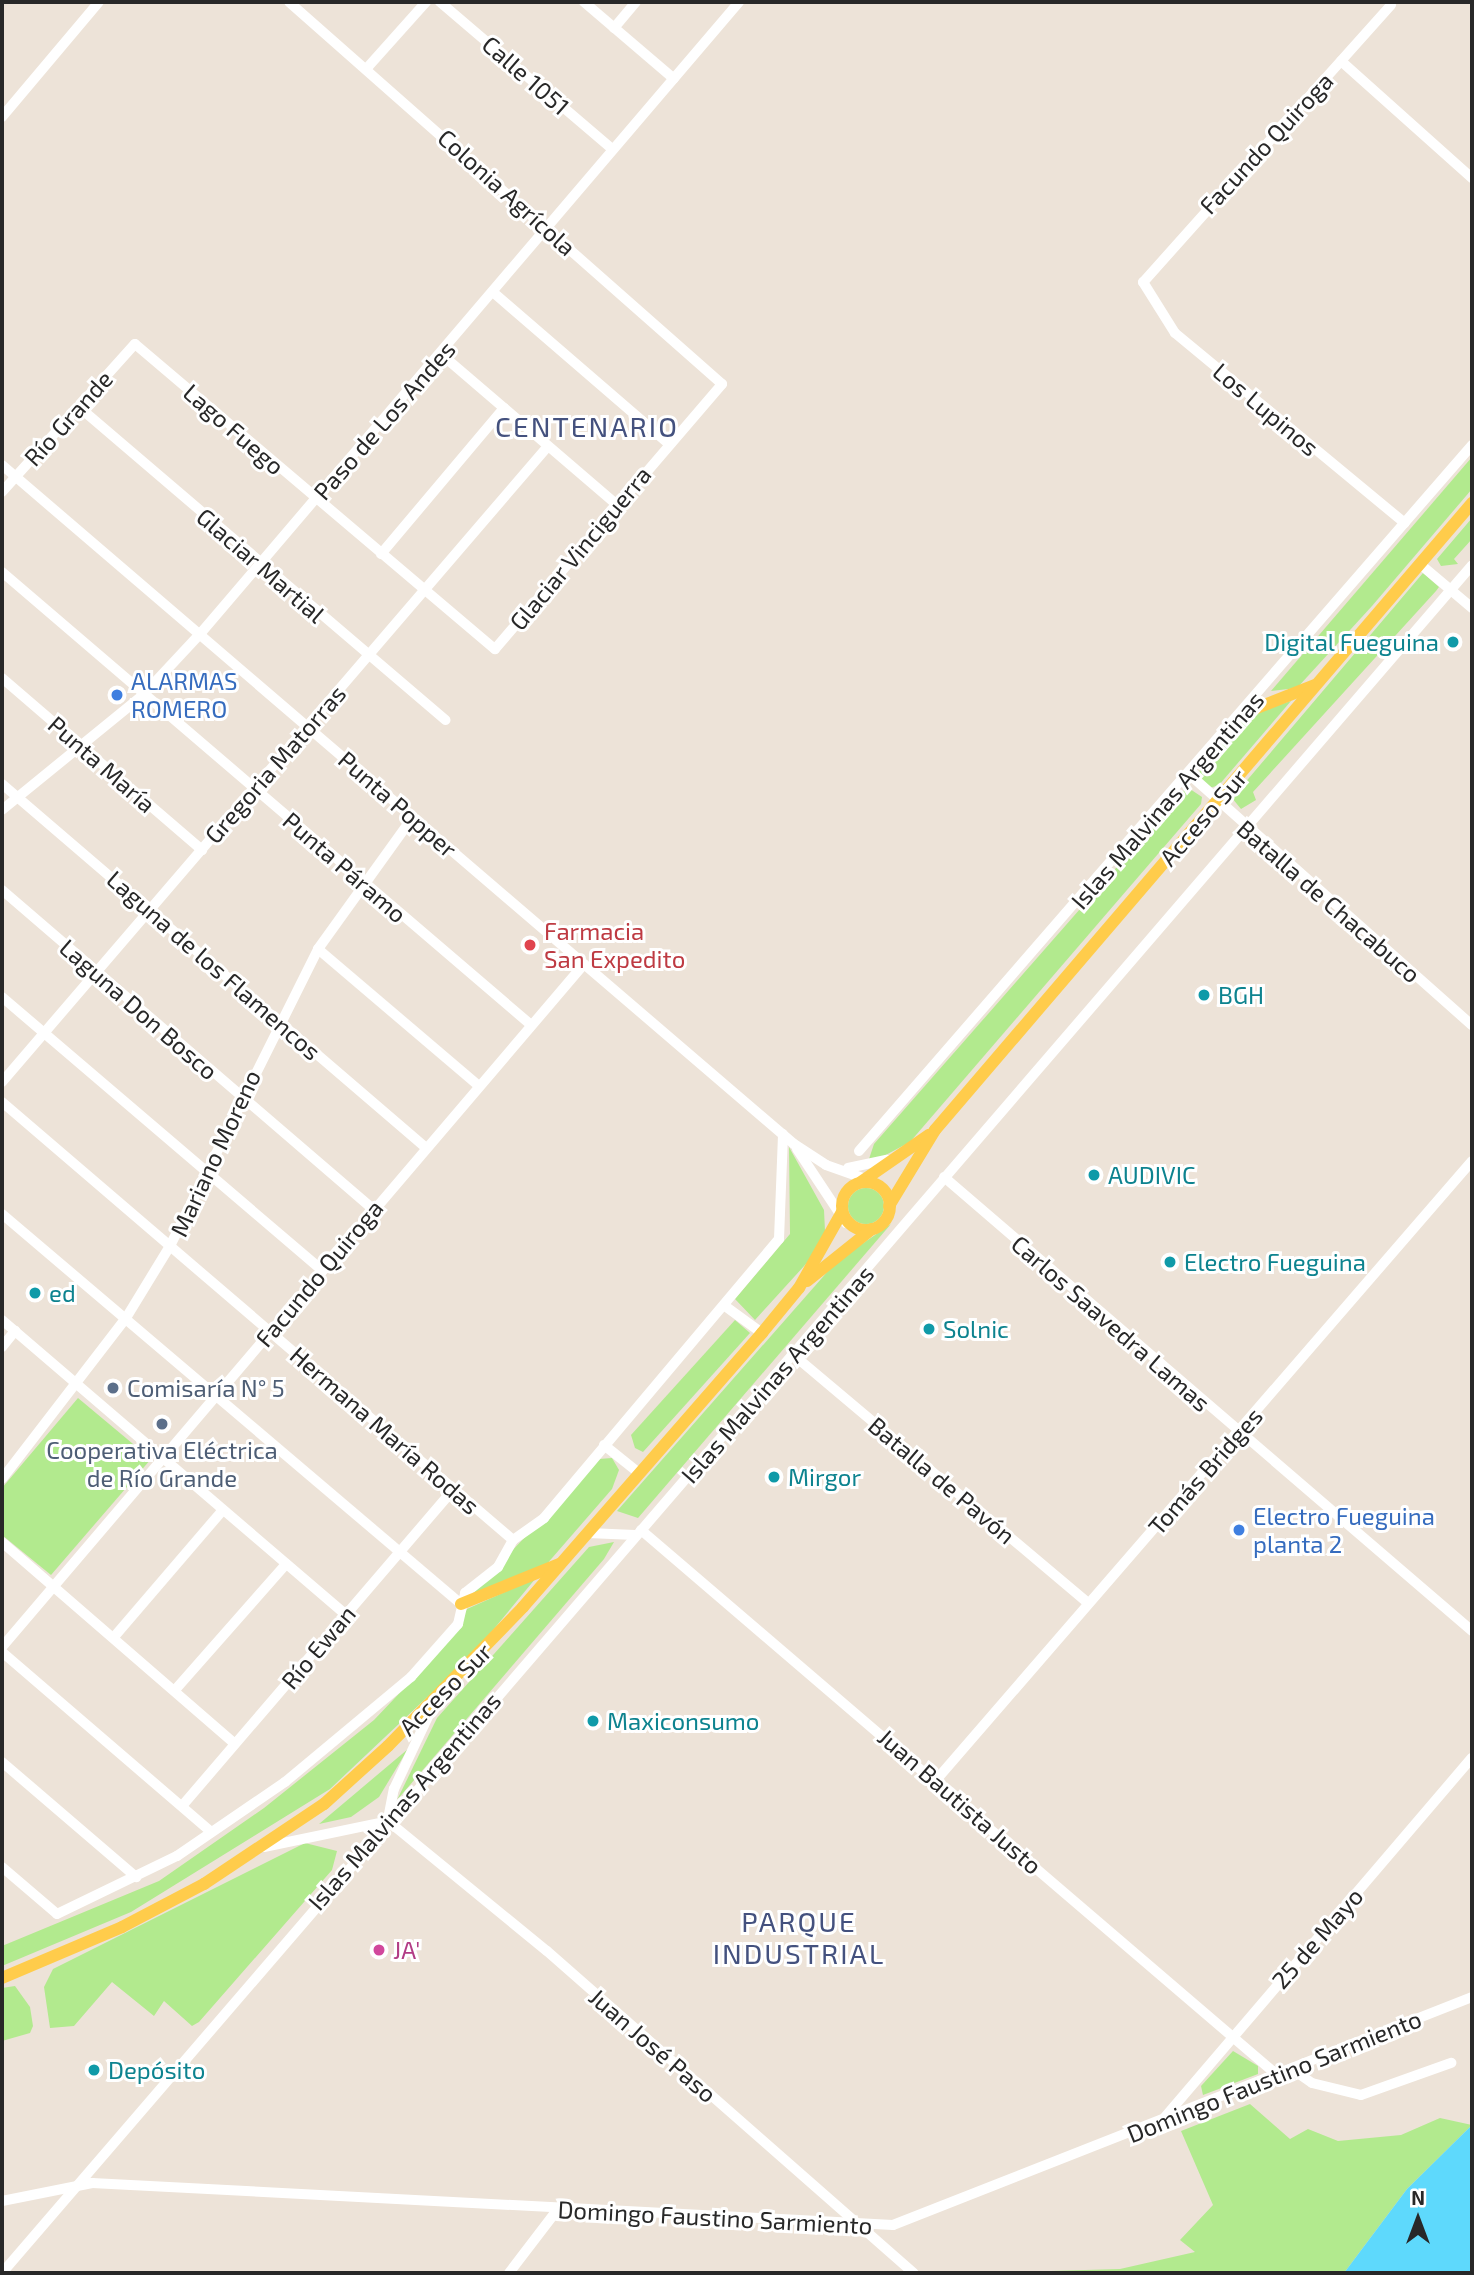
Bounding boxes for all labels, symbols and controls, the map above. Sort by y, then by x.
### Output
street label: Calle 1051 [477,29,575,121]
street label: Facundo Quiroga [1193,66,1339,220]
street label: Colonia Agrícola [432,122,582,262]
street label: Paso de Los Andes [307,334,461,506]
street label: Los Lupinos [1207,356,1325,462]
street label: Río Grande [18,364,118,472]
street label: Lago Fuego [178,378,290,480]
district label: CENTENARIO [496,409,678,443]
street label: Glaciar Vinciguerra [503,460,657,636]
street label: Glaciar Martial [191,501,331,629]
place label: Digital Fueguina [1264,628,1439,656]
marker: Digital Fueguina [1445,634,1461,650]
place label: ALARMAS ROMERO [131,667,237,723]
street label: Gregoria Matorras [199,679,351,849]
street label: Islas Malvinas Argentinas [1064,685,1270,915]
marker: ALARMAS ROMERO [109,687,125,703]
street label: Punta María [43,710,161,818]
street label: Punta Popper [333,745,463,863]
street label: Acceso Sur [1153,763,1253,871]
street label: Punta Páramo [277,806,413,928]
street label: Batalla de Chacabuco [1231,814,1427,988]
street label: Laguna de los Flamencos [101,864,327,1066]
place label: Farmacia San Expedito [544,917,685,973]
street label: Laguna Don Bosco [54,933,224,1085]
marker: Farmacia San Expedito [522,937,538,953]
place label: BGH [1218,981,1264,1009]
marker: BGH [1196,987,1212,1003]
street label: Mariano Moreno [164,1065,266,1241]
place label: AUDIVIC [1108,1161,1196,1189]
marker: AUDIVIC [1086,1167,1102,1183]
street label: Facundo Quiroga [249,1194,389,1352]
street label: Carlos Saavedra Lamas [1006,1229,1216,1417]
place label: Electro Fueguina [1184,1248,1366,1276]
marker: Electro Fueguina [1162,1254,1178,1270]
street label: Islas Malvinas Argentinas [674,1259,880,1489]
place label: ed [49,1279,76,1307]
marker: ed [27,1285,43,1301]
place label: Solnic [943,1315,1009,1343]
marker: Solnic [921,1321,937,1337]
street label: Hermana María Rodas [285,1340,485,1520]
place label: Comisaría N° 5 [127,1374,285,1402]
marker: Comisaría N° 5 [105,1380,121,1396]
street label: Tomás Bridges [1142,1401,1268,1541]
street label: Batalla de Pavón [863,1410,1021,1550]
marker: Cooperativa Eléctrica de Río Grande [154,1416,170,1432]
place label: Cooperativa Eléctrica de Río Grande [46,1436,278,1492]
place label: Mirgor [788,1463,861,1491]
marker: Mirgor [766,1469,782,1485]
place label: Electro Fueguina planta 2 [1253,1502,1435,1558]
marker: Electro Fueguina planta 2 [1231,1522,1247,1538]
street label: Río Ewan [275,1599,361,1695]
street label: Acceso Sur [393,1637,497,1741]
street label: Islas Malvinas Argentinas [301,1686,507,1916]
place label: Maxiconsumo [607,1707,759,1735]
marker: Maxiconsumo [585,1713,601,1729]
street label: Juan Bautista Justo [872,1722,1048,1880]
street label: 25 de Mayo [1265,1882,1369,1994]
district label: PARQUE INDUSTRIAL [714,1904,884,1970]
place label: JA' [393,1936,420,1964]
marker: JA' [371,1942,387,1958]
street label: Juan José Paso [583,1982,723,2108]
street label: Domingo Faustino Sarmiento [1123,2004,1425,2148]
place label: Depósito [108,2056,205,2084]
marker: Depósito [86,2062,102,2078]
north arrow [1383,2184,1453,2254]
text: N [1411,2186,1425,2209]
street label: Domingo Faustino Sarmiento [557,2194,873,2240]

